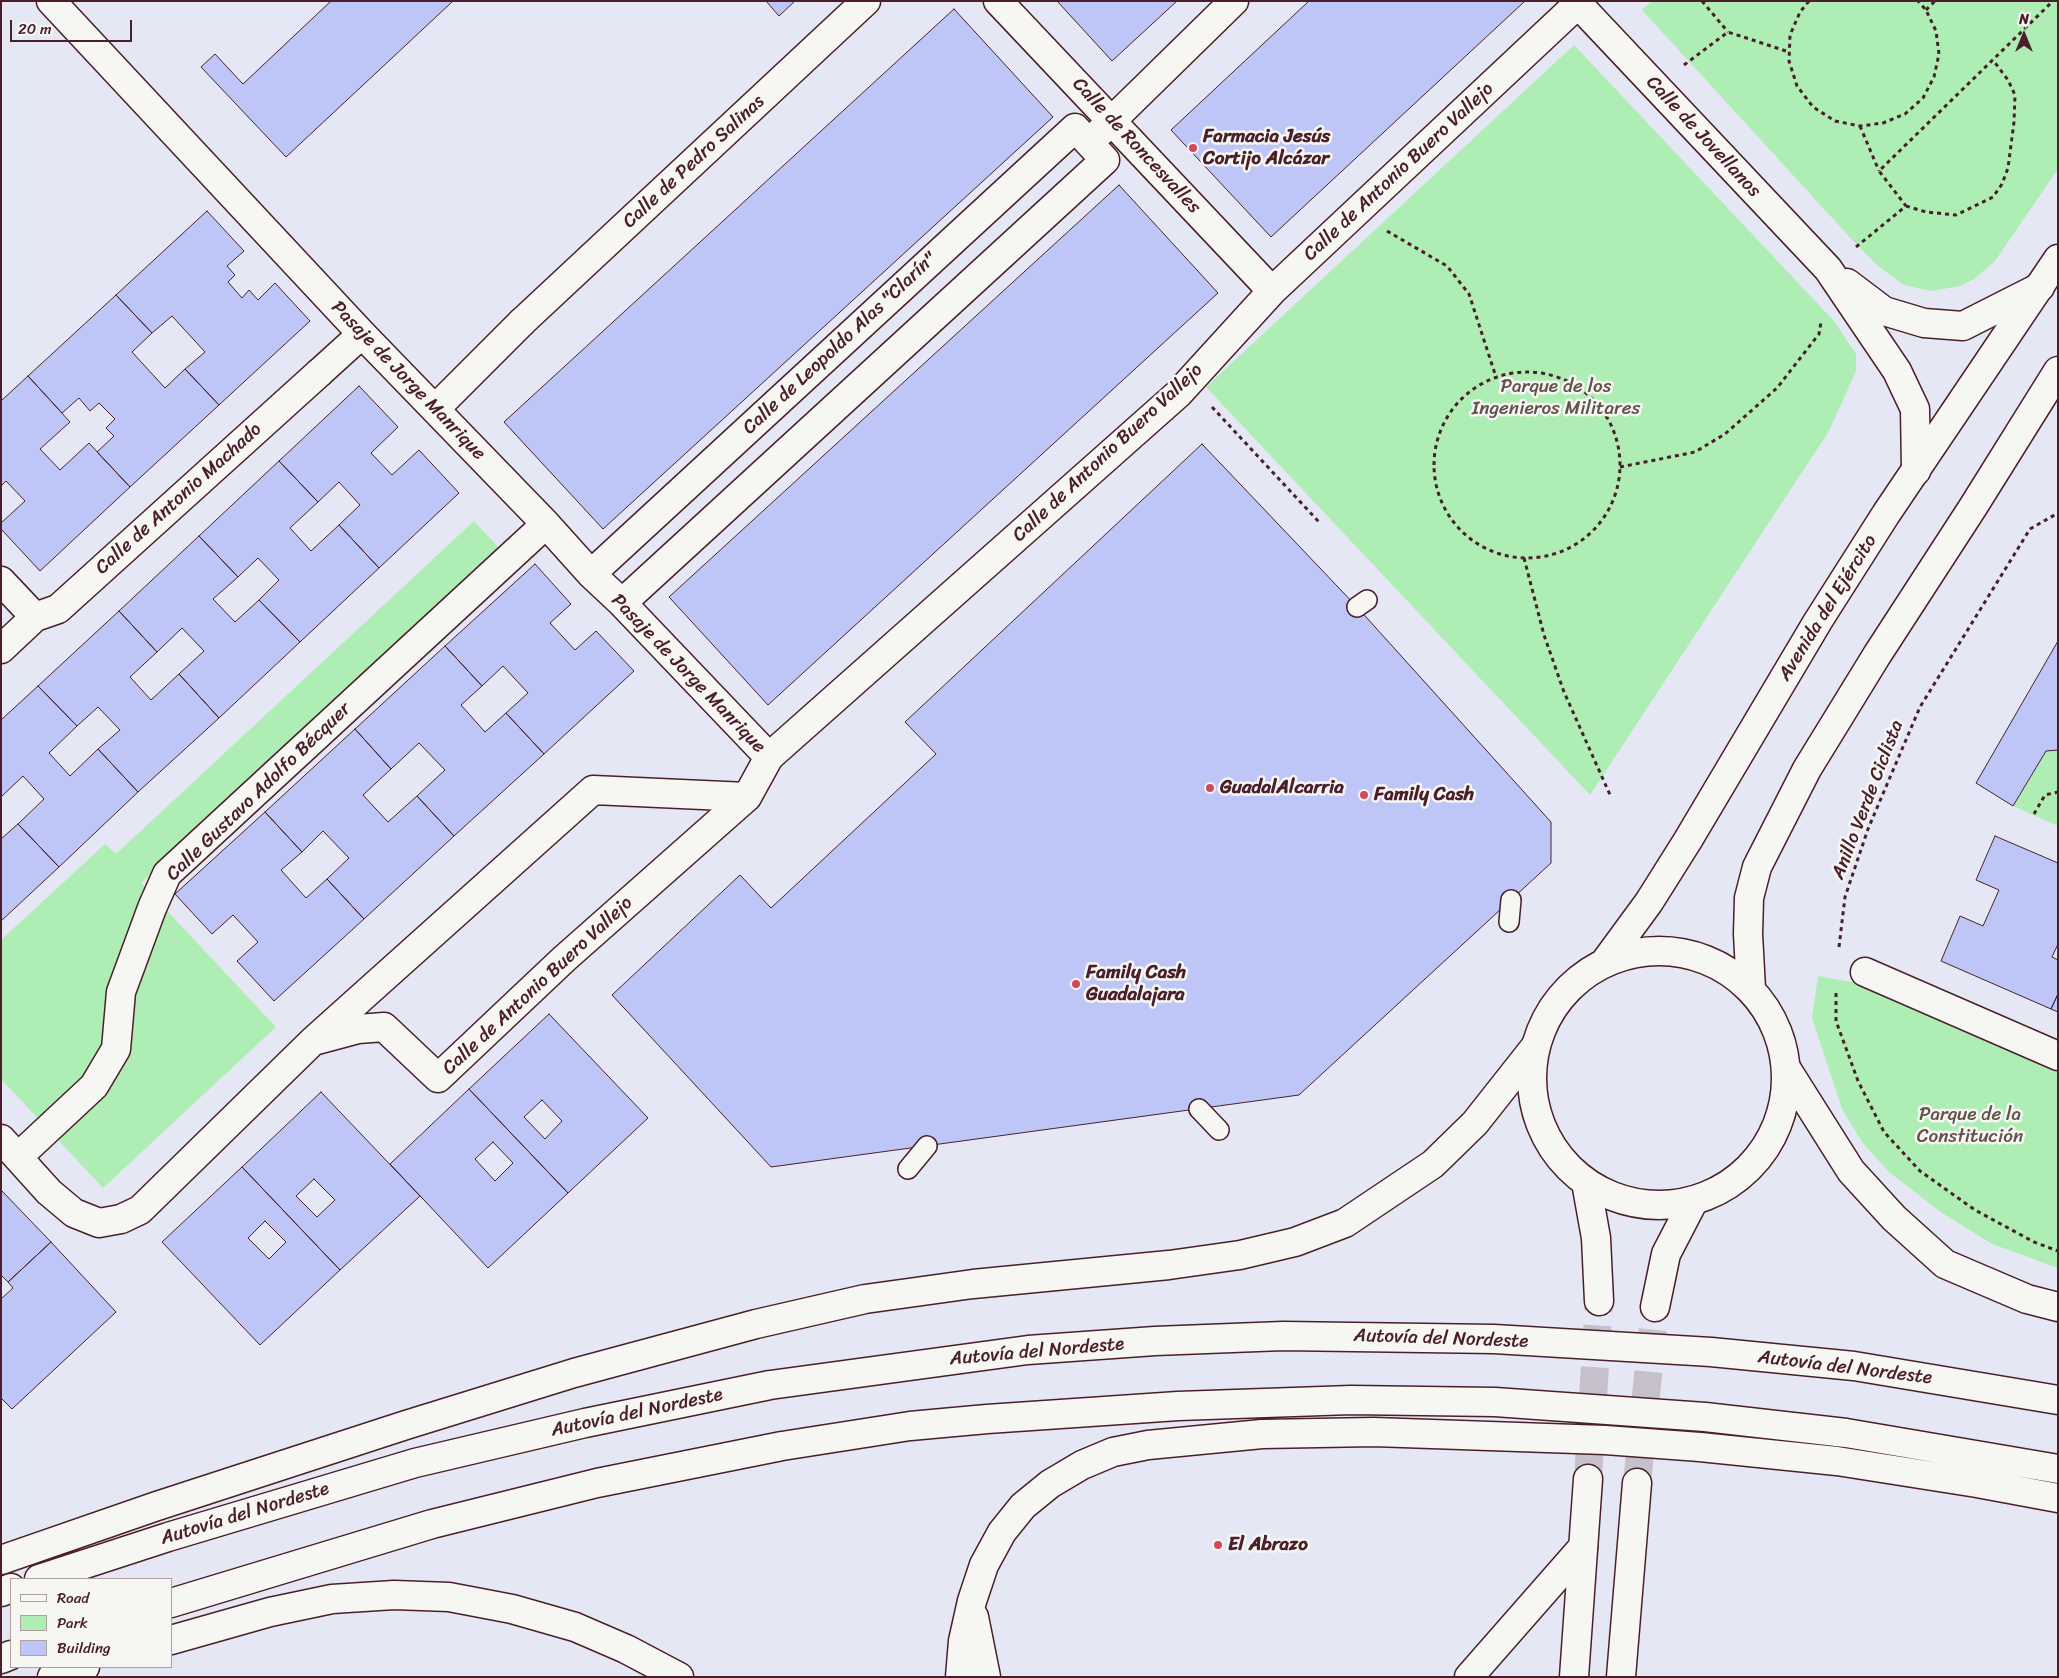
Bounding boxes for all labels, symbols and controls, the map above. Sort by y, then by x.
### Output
text: N [2019,7,2029,32]
scale bar [12,10,135,42]
north arrow [1999,10,2049,60]
text: 20 m [18,16,52,42]
street label: Calle de Jovellanos [1641,72,1765,202]
street label: Calle de Roncesvalles [1067,73,1205,219]
street label: Calle de Antonio Buero Vallejo [1299,78,1499,266]
street label: Calle de Pedro Salinas [619,91,769,233]
place label: Farmacia Jesús Cortijo Alcázar [1203,126,1330,170]
marker: Farmacia Jesús Cortijo Alcázar [1187,142,1199,154]
street label: Calle de Leopoldo Alas "Clarín" [739,248,941,440]
street label: Pasaje de Jorge Manrique [326,297,490,465]
street label: Calle de Antonio Buero Vallejo [1008,359,1208,547]
park label: Parque de los Ingenieros Militares [1472,376,1640,420]
street label: Calle de Antonio Machado [91,418,267,580]
street label: Avenida del Ejército [1774,531,1882,685]
street label: Pasaje de Jorge Manrique [606,590,770,758]
street label: Calle Gustavo Adolfo Bécquer [162,698,356,886]
street label: Anillo Verde Ciclista [1827,717,1909,883]
place label: GuadalAlcarria [1220,777,1344,799]
marker: GuadalAlcarria [1204,782,1216,794]
place label: Family Cash [1374,784,1474,806]
marker: Family Cash [1358,789,1370,801]
street label: Calle de Antonio Buero Vallejo [438,892,638,1080]
place label: Family Cash Guadalajara [1086,962,1186,1006]
marker: Family Cash Guadalajara [1070,978,1082,990]
park label: Parque de la Constitución [1917,1104,2023,1148]
street label: Autovía del Nordeste [1353,1325,1529,1353]
street label: Autovía del Nordeste [949,1333,1125,1371]
street label: Autovía del Nordeste [1757,1346,1933,1390]
street label: Autovía del Nordeste [549,1384,725,1442]
street label: Autovía del Nordeste [158,1478,332,1550]
place label: El Abrazo [1228,1534,1308,1556]
marker: El Abrazo [1212,1539,1224,1551]
legend [10,1578,172,1668]
text: Road [57,1585,89,1611]
text: Park [57,1610,88,1636]
text: Building [57,1635,111,1661]

